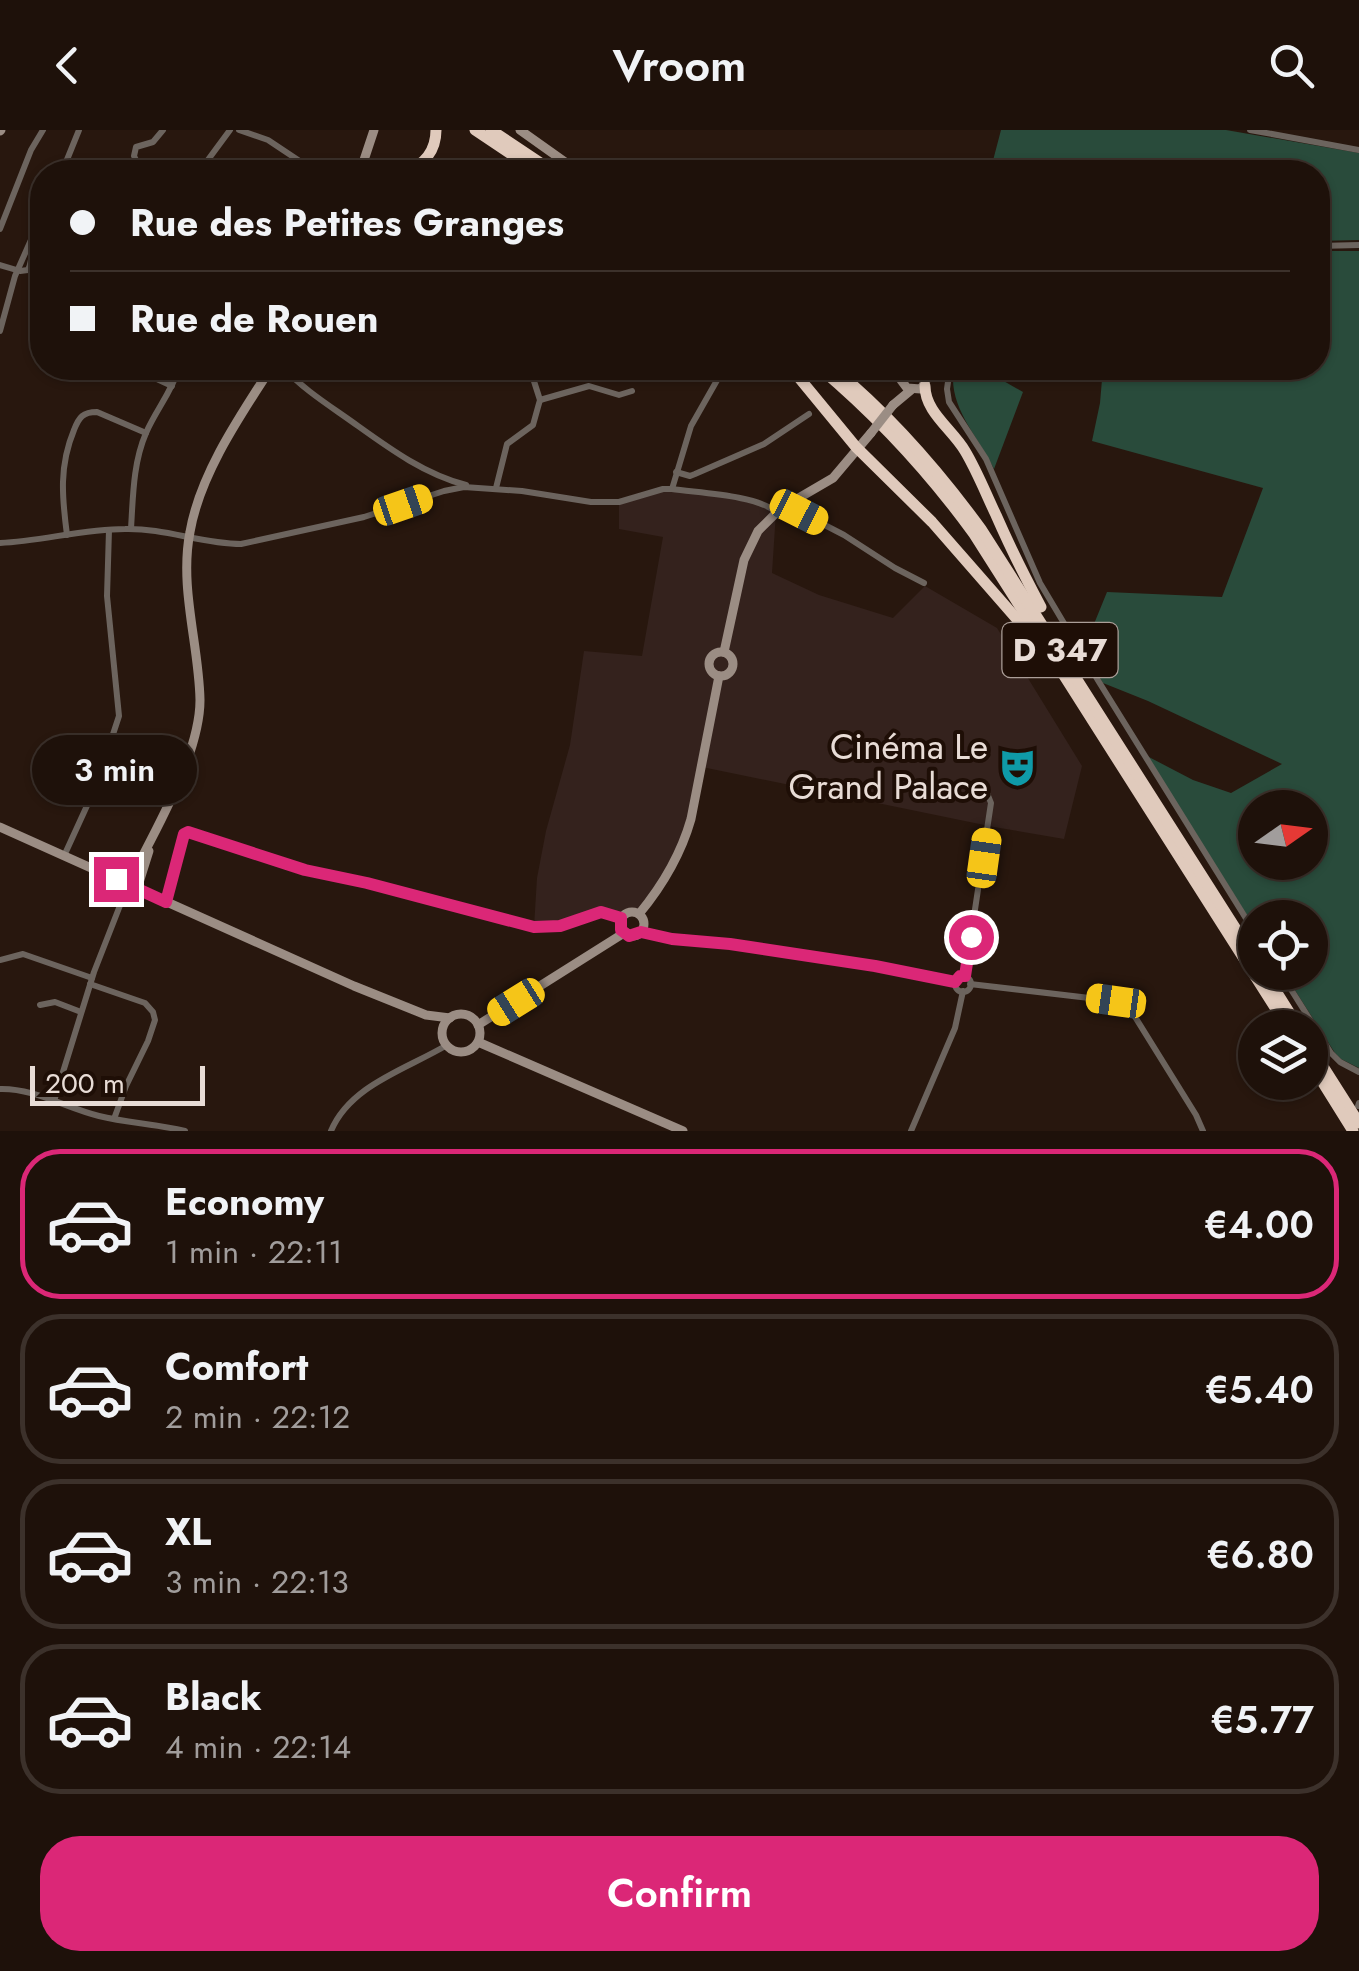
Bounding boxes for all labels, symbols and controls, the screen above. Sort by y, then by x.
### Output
text: Vroom [613,33,746,98]
icon: back [40,38,95,93]
icon: search [1264,38,1319,93]
text: Rue des Petites Granges [130,195,564,250]
text: Rue de Rouen [130,291,379,346]
car [370,481,436,529]
car [765,485,833,539]
road number: D 347 [1002,623,1118,677]
place label: Cinéma Le Grand Palace [789,722,988,812]
callout: 3 min [34,734,198,804]
theatre icon: Cinéma Le Grand Palace [997,746,1039,788]
text: 3 min [74,747,155,793]
north arrow [1238,790,1328,880]
map controls [1238,790,1328,1100]
car [965,826,1003,890]
route end [94,857,139,902]
button: locate [1238,900,1328,990]
route start [949,915,994,960]
car [483,973,549,1031]
car [1084,982,1148,1020]
button: layers [1238,1010,1328,1100]
scale bar [30,1061,205,1106]
text: 200 m [45,1063,125,1104]
text: Economy [165,1174,324,1229]
icon: car [45,1179,135,1269]
text: €4.00 [1204,1197,1314,1252]
text: 1 min · 22:11 [165,1229,343,1275]
text: Comfort [165,1339,308,1394]
icon: car [45,1344,135,1434]
text: €5.40 [1205,1362,1314,1417]
text: 2 min · 22:12 [165,1394,350,1440]
text: XL [165,1504,211,1559]
icon: car [45,1509,135,1599]
text: €6.80 [1206,1527,1314,1582]
text: 3 min · 22:13 [165,1559,349,1605]
text: Black [165,1669,262,1724]
icon: car [45,1674,135,1764]
text: €5.77 [1210,1692,1314,1747]
text: 4 min · 22:14 [165,1724,351,1770]
button: Confirm [40,1836,1319,1951]

